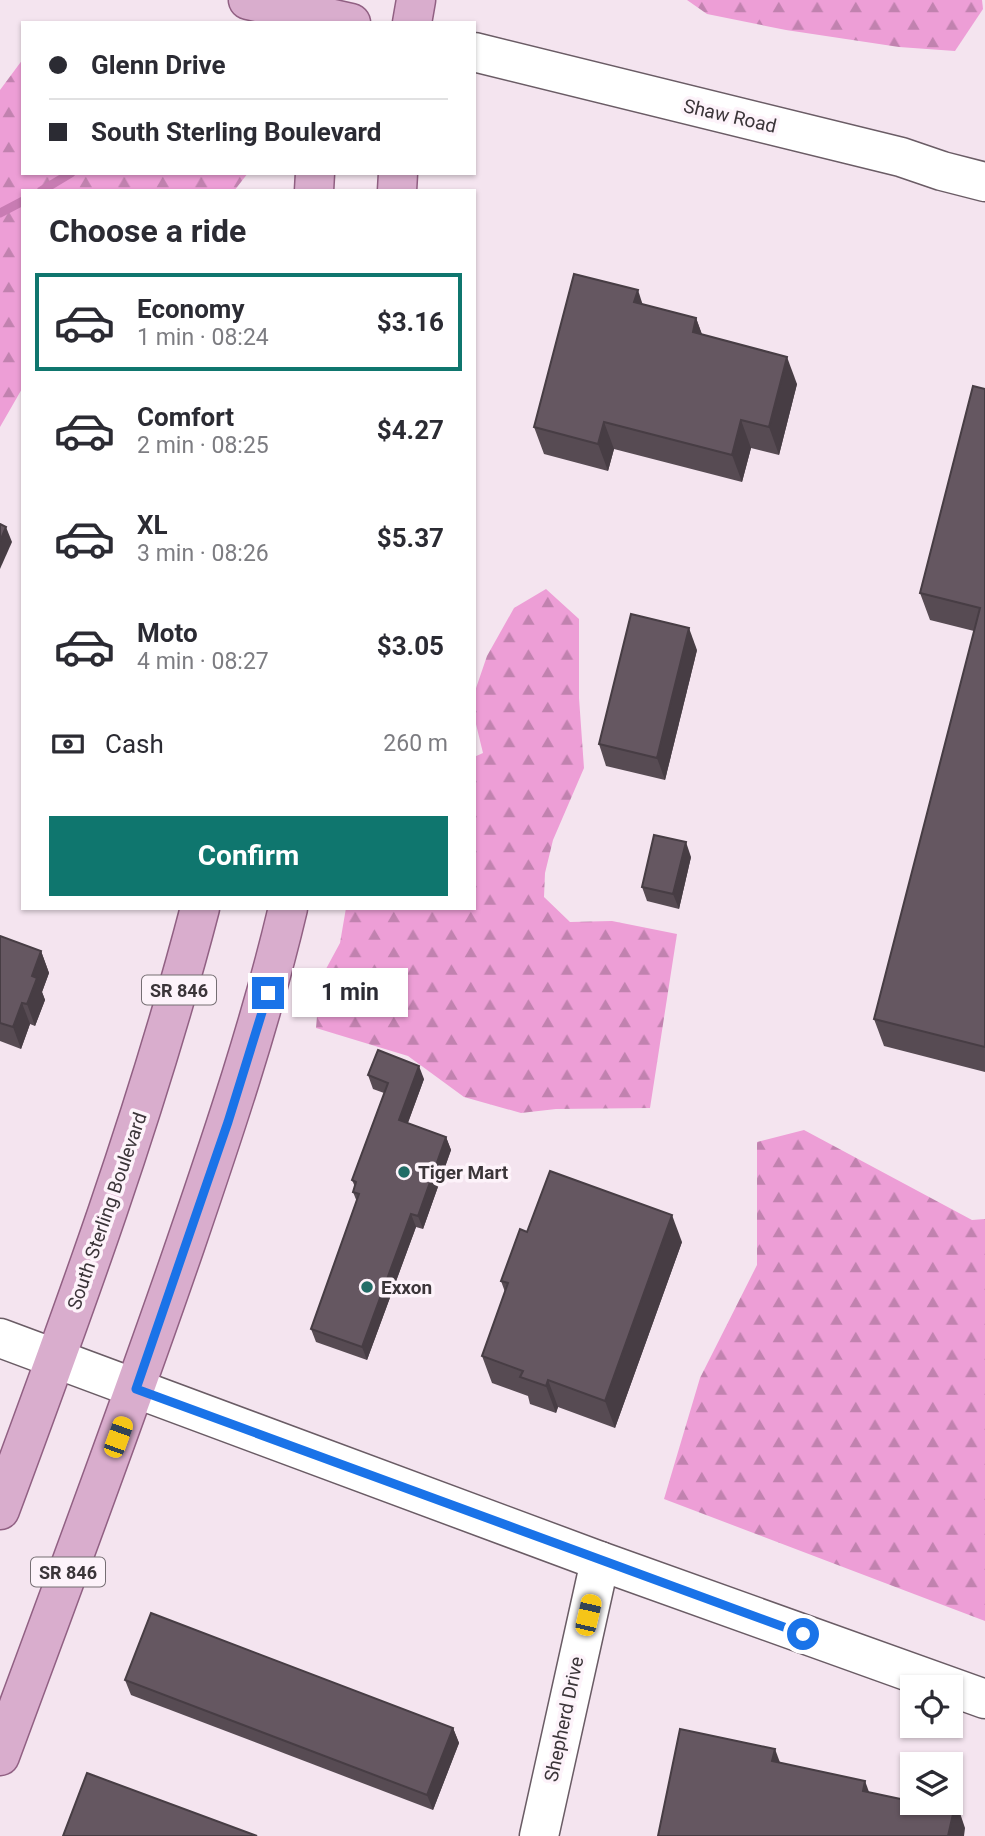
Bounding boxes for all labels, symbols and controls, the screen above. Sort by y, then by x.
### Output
text: Glenn Drive [91,50,226,80]
street label: Shaw Road [681,94,779,138]
text: South Sterling Boulevard [91,117,381,147]
text: Choose a ride [49,212,246,250]
icon: car [53,291,116,354]
text: Economy [137,294,244,324]
text: $3.16 [377,307,444,337]
text: 1 min · 08:24 [137,324,269,351]
icon: car [53,399,116,462]
text: Comfort [137,402,234,432]
text: $4.27 [377,415,444,445]
text: 2 min · 08:25 [137,432,269,459]
icon: car [53,507,116,570]
text: XL [137,510,168,540]
text: $5.37 [377,523,444,553]
text: 3 min · 08:26 [137,540,269,567]
icon: car [53,615,116,678]
text: Moto [137,618,198,648]
text: $3.05 [377,631,444,661]
text: 4 min · 08:27 [137,648,269,675]
icon: cash [49,725,87,763]
text: Cash [105,729,164,759]
text: 260 m [383,730,448,757]
button: Confirm [49,816,448,896]
callout: 1 min [292,968,408,1018]
road number: SR 846 [142,975,216,1004]
route end [252,977,284,1009]
text: 1 min [321,979,379,1006]
street label: South Sterling Boulevard [62,1109,152,1313]
place label: Tiger Mart [418,1161,509,1184]
marker: Tiger Mart [396,1164,412,1180]
place label: Exxon [381,1276,432,1299]
marker: Exxon [359,1279,375,1295]
car [101,1414,136,1460]
road number: SR 846 [31,1558,105,1587]
car [574,1592,603,1638]
route start [787,1618,819,1650]
street label: Shepherd Drive [540,1654,588,1784]
map controls [900,1675,963,1815]
button: locate [900,1675,963,1738]
button: layers [900,1752,963,1815]

